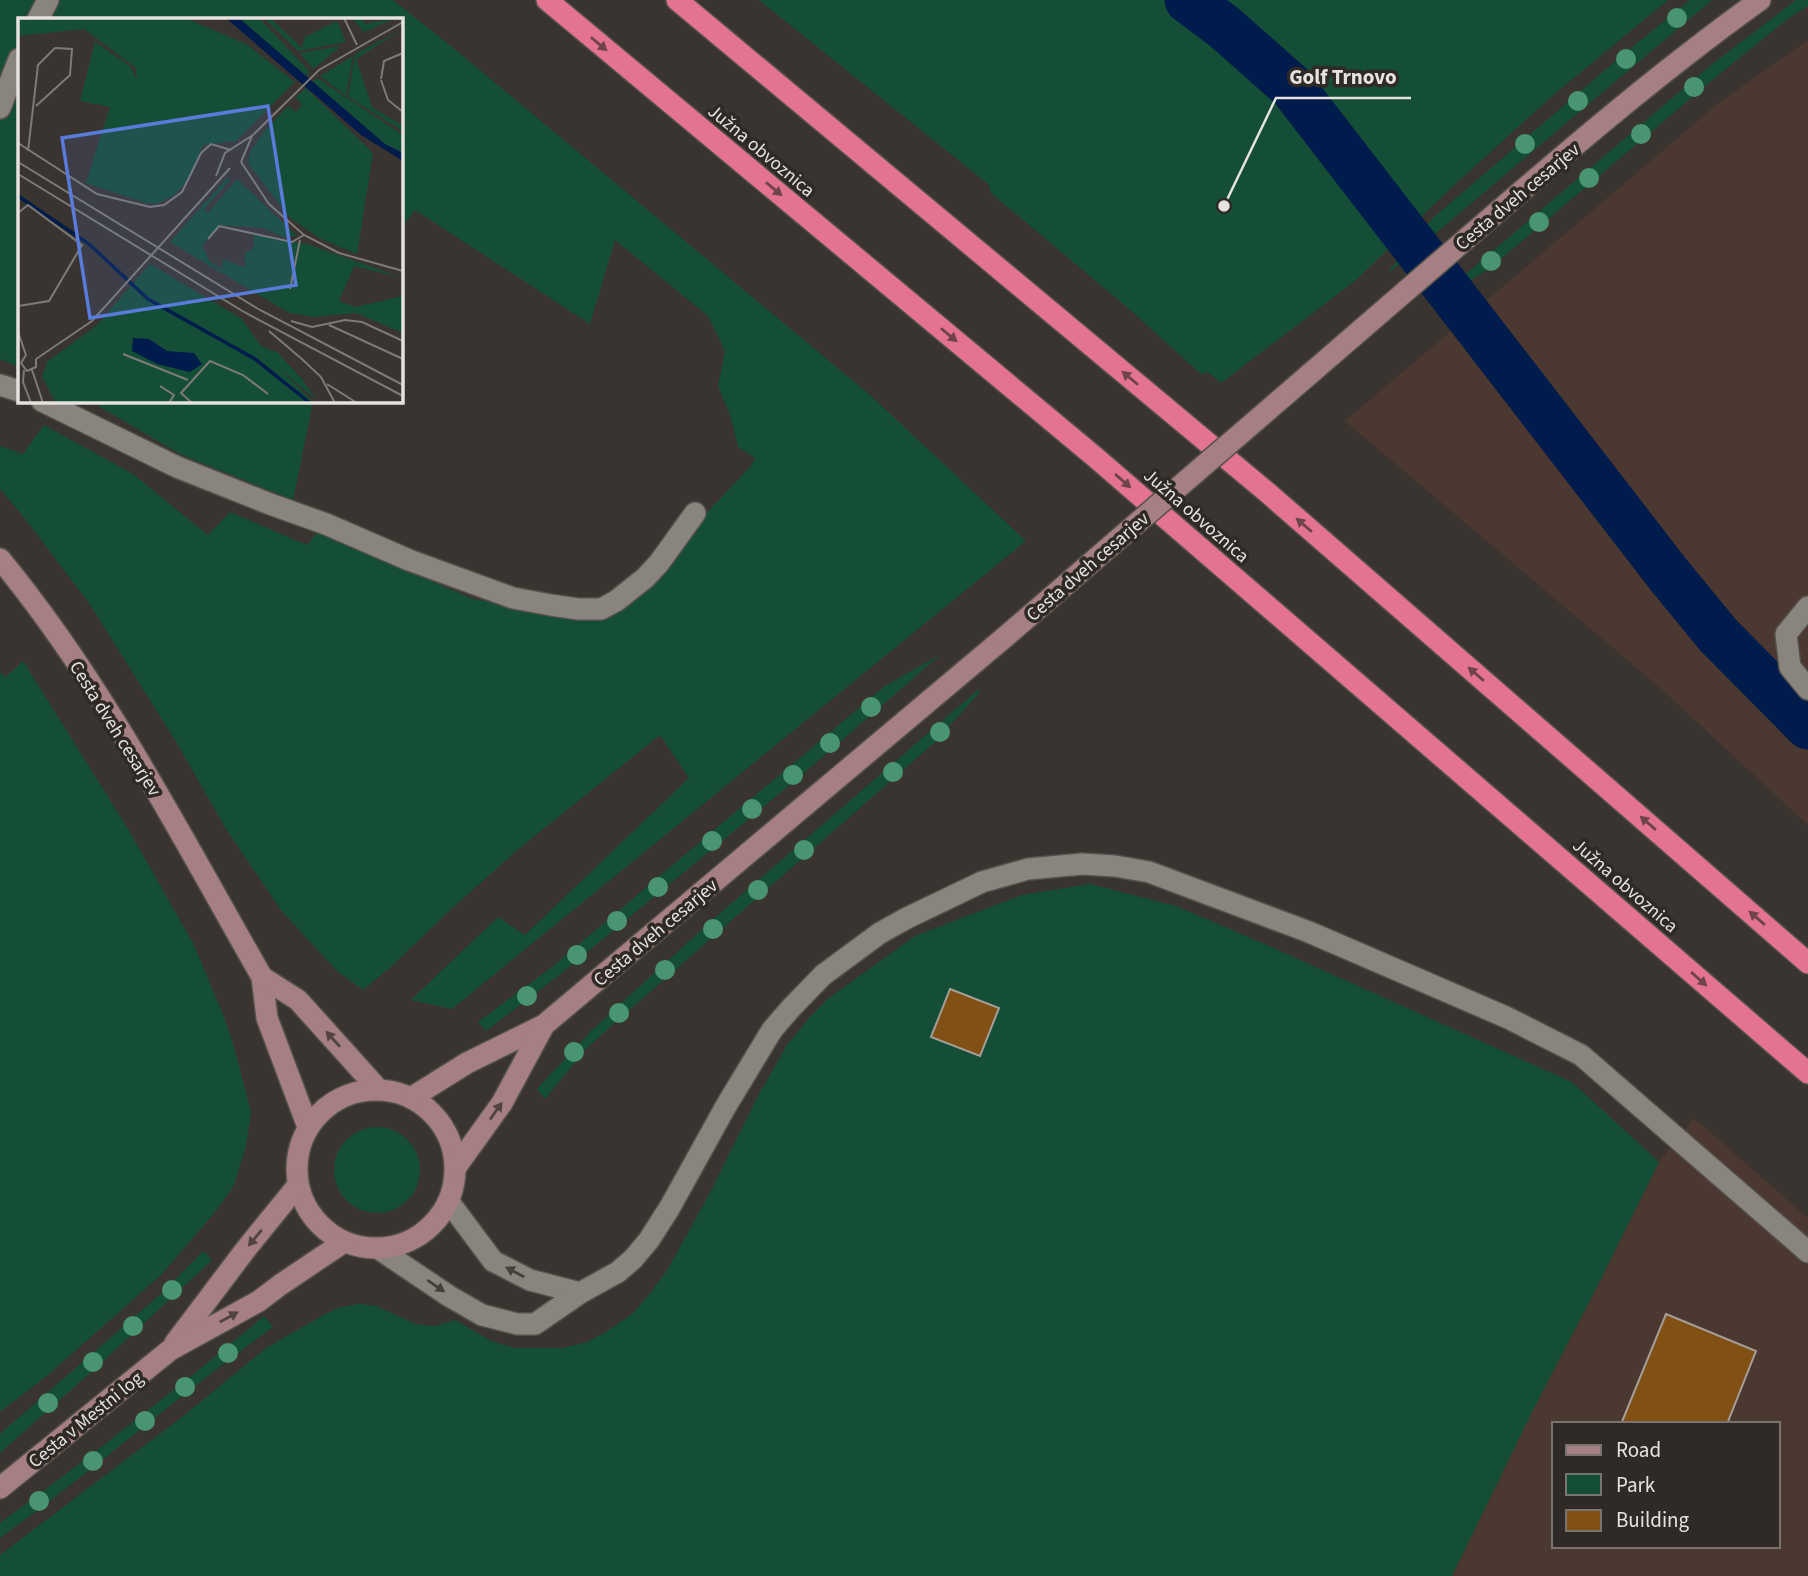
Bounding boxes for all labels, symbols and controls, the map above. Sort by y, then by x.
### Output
inset map [18,18,402,402]
one-way arrow [591,36,608,51]
callout: Golf Trnovo [1276,56,1411,98]
text: Golf Trnovo [1289,62,1397,92]
street label: Južna obvoznica [702,98,820,204]
street label: Cesta dveh cesarjev [1450,137,1586,257]
one-way arrow [765,182,783,197]
one-way arrow [940,327,958,343]
one-way arrow [1122,371,1139,386]
street label: Južna obvoznica [1137,463,1255,570]
one-way arrow [1114,473,1132,489]
street label: Cesta dveh cesarjev [1021,506,1155,628]
one-way arrow [1296,518,1313,533]
street label: Cesta dveh cesarjev [62,656,167,802]
one-way arrow [1467,666,1485,682]
one-way arrow [1639,815,1657,831]
street label: Južna obvoznica [1566,833,1684,940]
street label: Cesta dveh cesarjev [588,873,724,993]
one-way arrow [1748,911,1765,926]
one-way arrow [1691,971,1708,986]
one-way arrow [325,1030,341,1048]
one-way arrow [489,1102,503,1120]
one-way arrow [247,1229,262,1247]
one-way arrow [505,1266,525,1278]
one-way arrow [426,1280,445,1293]
one-way arrow [220,1311,239,1323]
street label: Cesta v Mestni log [23,1365,149,1475]
legend [1552,1422,1780,1548]
text: Road [1616,1435,1661,1465]
text: Park [1616,1470,1656,1500]
text: Building [1616,1505,1690,1535]

